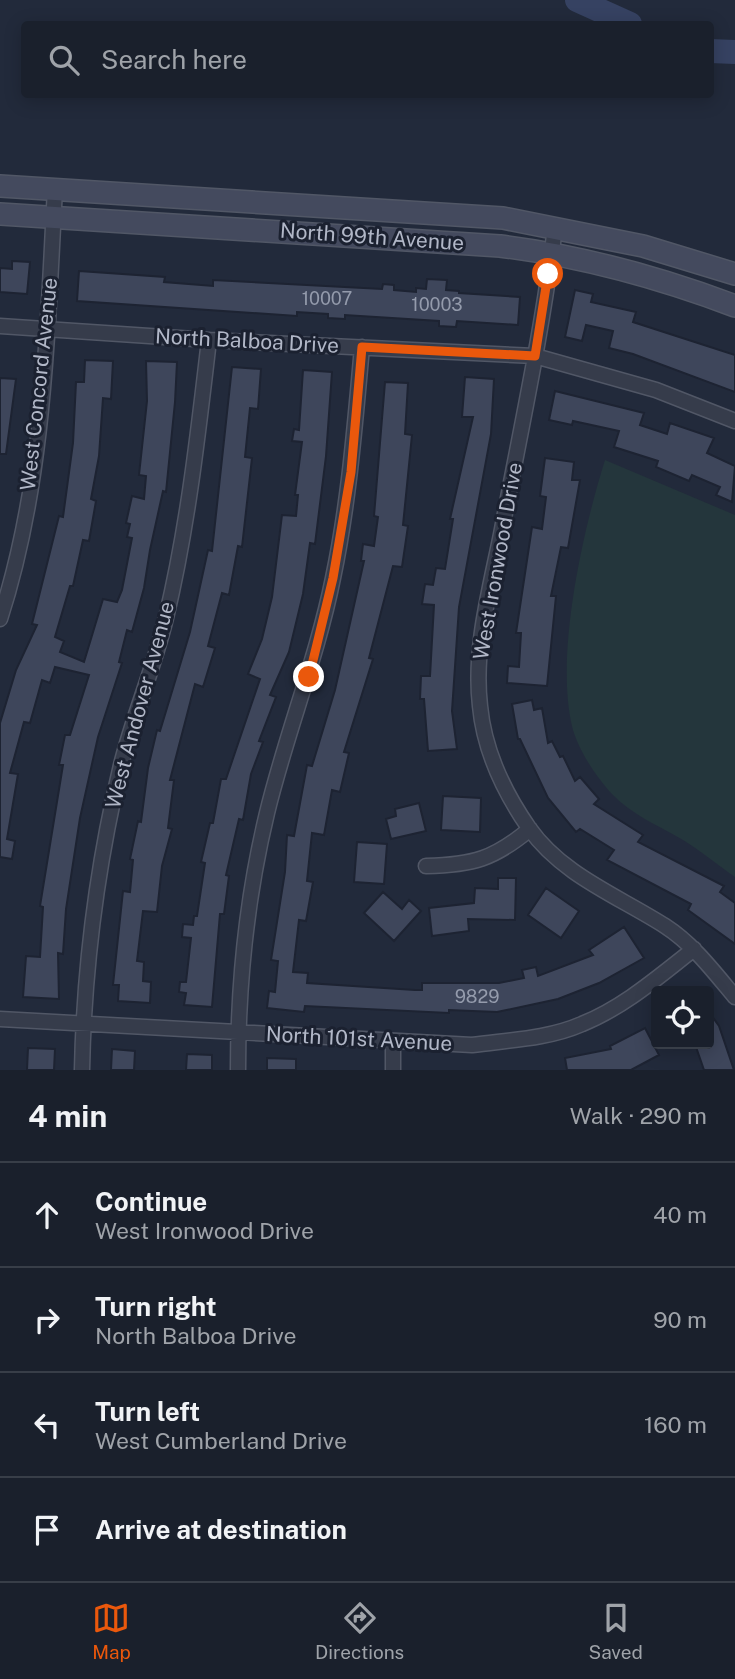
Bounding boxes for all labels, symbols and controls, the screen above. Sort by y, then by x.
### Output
search box [21,21,714,98]
icon: search [45,41,83,79]
text: Search here [101,44,247,75]
street label: North 99th Avenue [279,218,465,255]
route start [532,258,563,289]
street label: West Concord Avenue [15,276,62,492]
house number: 10007 [302,288,352,309]
house number: 10003 [411,294,463,315]
street label: North Balboa Drive [154,323,340,358]
street label: West Ironwood Drive [468,460,527,662]
street label: West Andover Avenue [100,599,179,811]
route end [293,661,324,692]
house number: 9829 [455,986,499,1007]
map controls [651,986,714,1049]
button: locate [651,986,714,1049]
street label: North 101st Avenue [265,1021,453,1056]
text: 4 min [28,1098,107,1134]
text: Walk · 290 m [570,1102,707,1129]
text: Continue [95,1186,207,1217]
icon: ahead [28,1196,66,1234]
text: 40 m [653,1201,707,1228]
text: West Ironwood Drive [95,1217,314,1244]
text: Turn right [95,1291,217,1322]
icon: right [28,1301,66,1339]
text: 90 m [653,1306,707,1333]
text: North Balboa Drive [95,1322,297,1349]
text: Turn left [95,1396,200,1427]
icon: left [28,1406,66,1444]
text: 160 m [644,1411,707,1438]
text: West Cumberland Drive [95,1427,347,1454]
icon: arrive [28,1511,66,1549]
text: Arrive at destination [95,1514,347,1545]
tab: Map [92,1599,131,1663]
tab: Directions [315,1599,404,1663]
tab: Saved [589,1599,643,1663]

